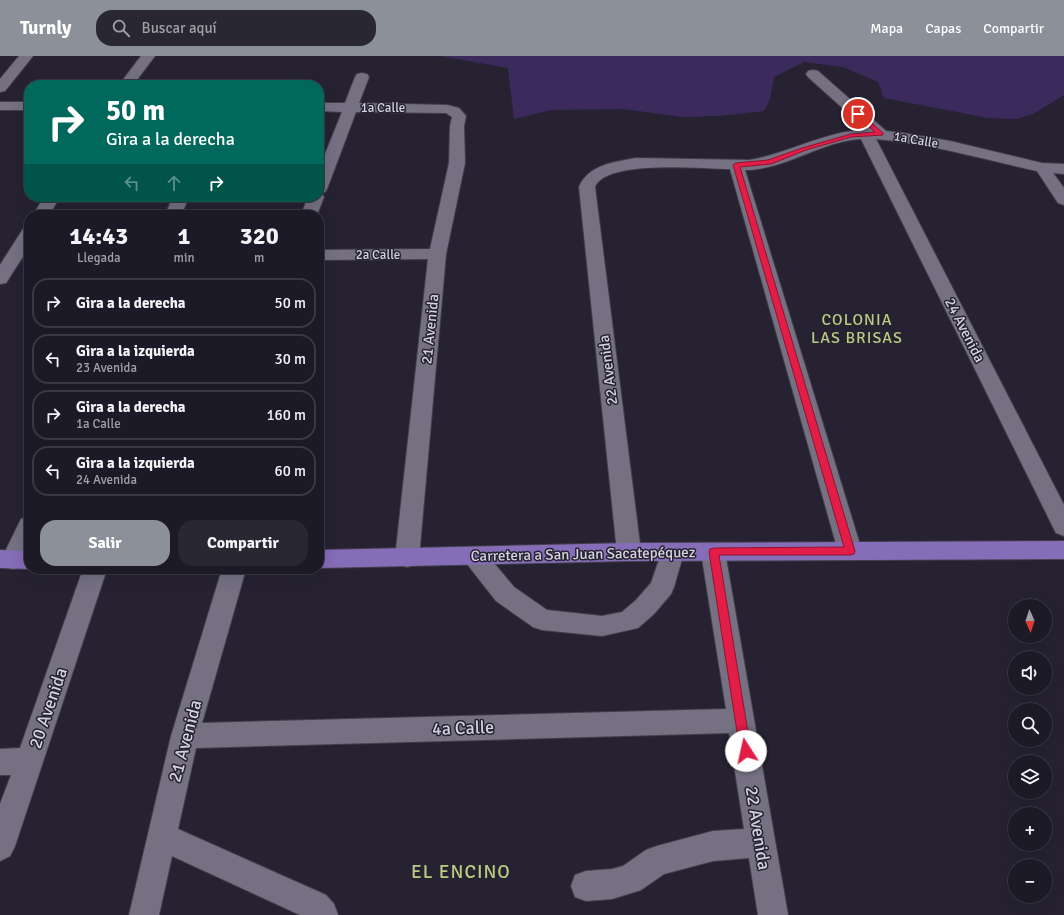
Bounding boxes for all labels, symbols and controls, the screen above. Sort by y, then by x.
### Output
search box [96,10,376,46]
text: Turnly [20,16,72,40]
icon: search [110,17,132,39]
text: Buscar aquí [142,19,217,37]
text: Mapa [870,20,903,37]
text: Capas [925,20,961,37]
text: Compartir [983,20,1044,37]
text: 50 m [106,94,165,128]
icon: right [40,96,92,148]
pin [841,97,875,131]
street label: 1a Calle [361,100,405,116]
icon: arrive [847,103,869,125]
text: Gira a la derecha [106,128,235,150]
street label: 1a Calle [893,128,939,152]
icon: left [121,172,143,194]
icon: ahead [163,172,185,194]
icon: right [205,172,227,194]
text: 14:43 [69,221,128,251]
text: 1 [178,221,190,251]
text: 320 [240,221,279,251]
street label: 2a Calle [356,247,400,263]
text: Llegada [77,250,121,266]
text: min [174,250,195,266]
text: m [254,250,264,266]
icon: right [42,292,64,314]
street label: 21 Avenida [417,293,443,365]
text: Gira a la derecha [76,294,186,312]
text: 50 m [275,294,306,312]
street label: 24 Avenida [941,295,989,365]
district label: COLONIA LAS BRISAS [811,310,903,348]
street label: 22 Avenida [595,334,621,406]
text: Gira a la izquierda [76,342,195,360]
icon: left [42,348,64,370]
text: 30 m [275,350,306,368]
text: 23 Avenida [76,360,137,376]
text: Gira a la derecha [76,398,186,416]
icon: right [42,404,64,426]
text: 160 m [266,406,306,424]
text: 1a Calle [76,416,121,432]
text: Gira a la izquierda [76,454,195,472]
icon: left [42,460,64,482]
text: 60 m [275,462,306,480]
text: 24 Avenida [76,472,137,488]
button: Salir [40,520,170,566]
button: Compartir [178,520,308,566]
street label: Carretera a San Juan Sacatepéquez [470,543,696,565]
north arrow [1008,599,1052,643]
map controls [1008,599,1052,903]
button: sound [1008,651,1052,695]
street label: 20 Avenida [24,664,72,752]
street label: 21 Avenida [163,697,207,785]
button: search [1008,703,1052,747]
street label: 4a Calle [432,716,494,740]
position arrow [725,730,767,772]
button: layers [1008,755,1052,799]
street label: 22 Avenida [741,785,775,871]
button: + [1008,807,1052,851]
button: − [1008,859,1052,903]
district label: EL ENCINO [411,860,511,884]

